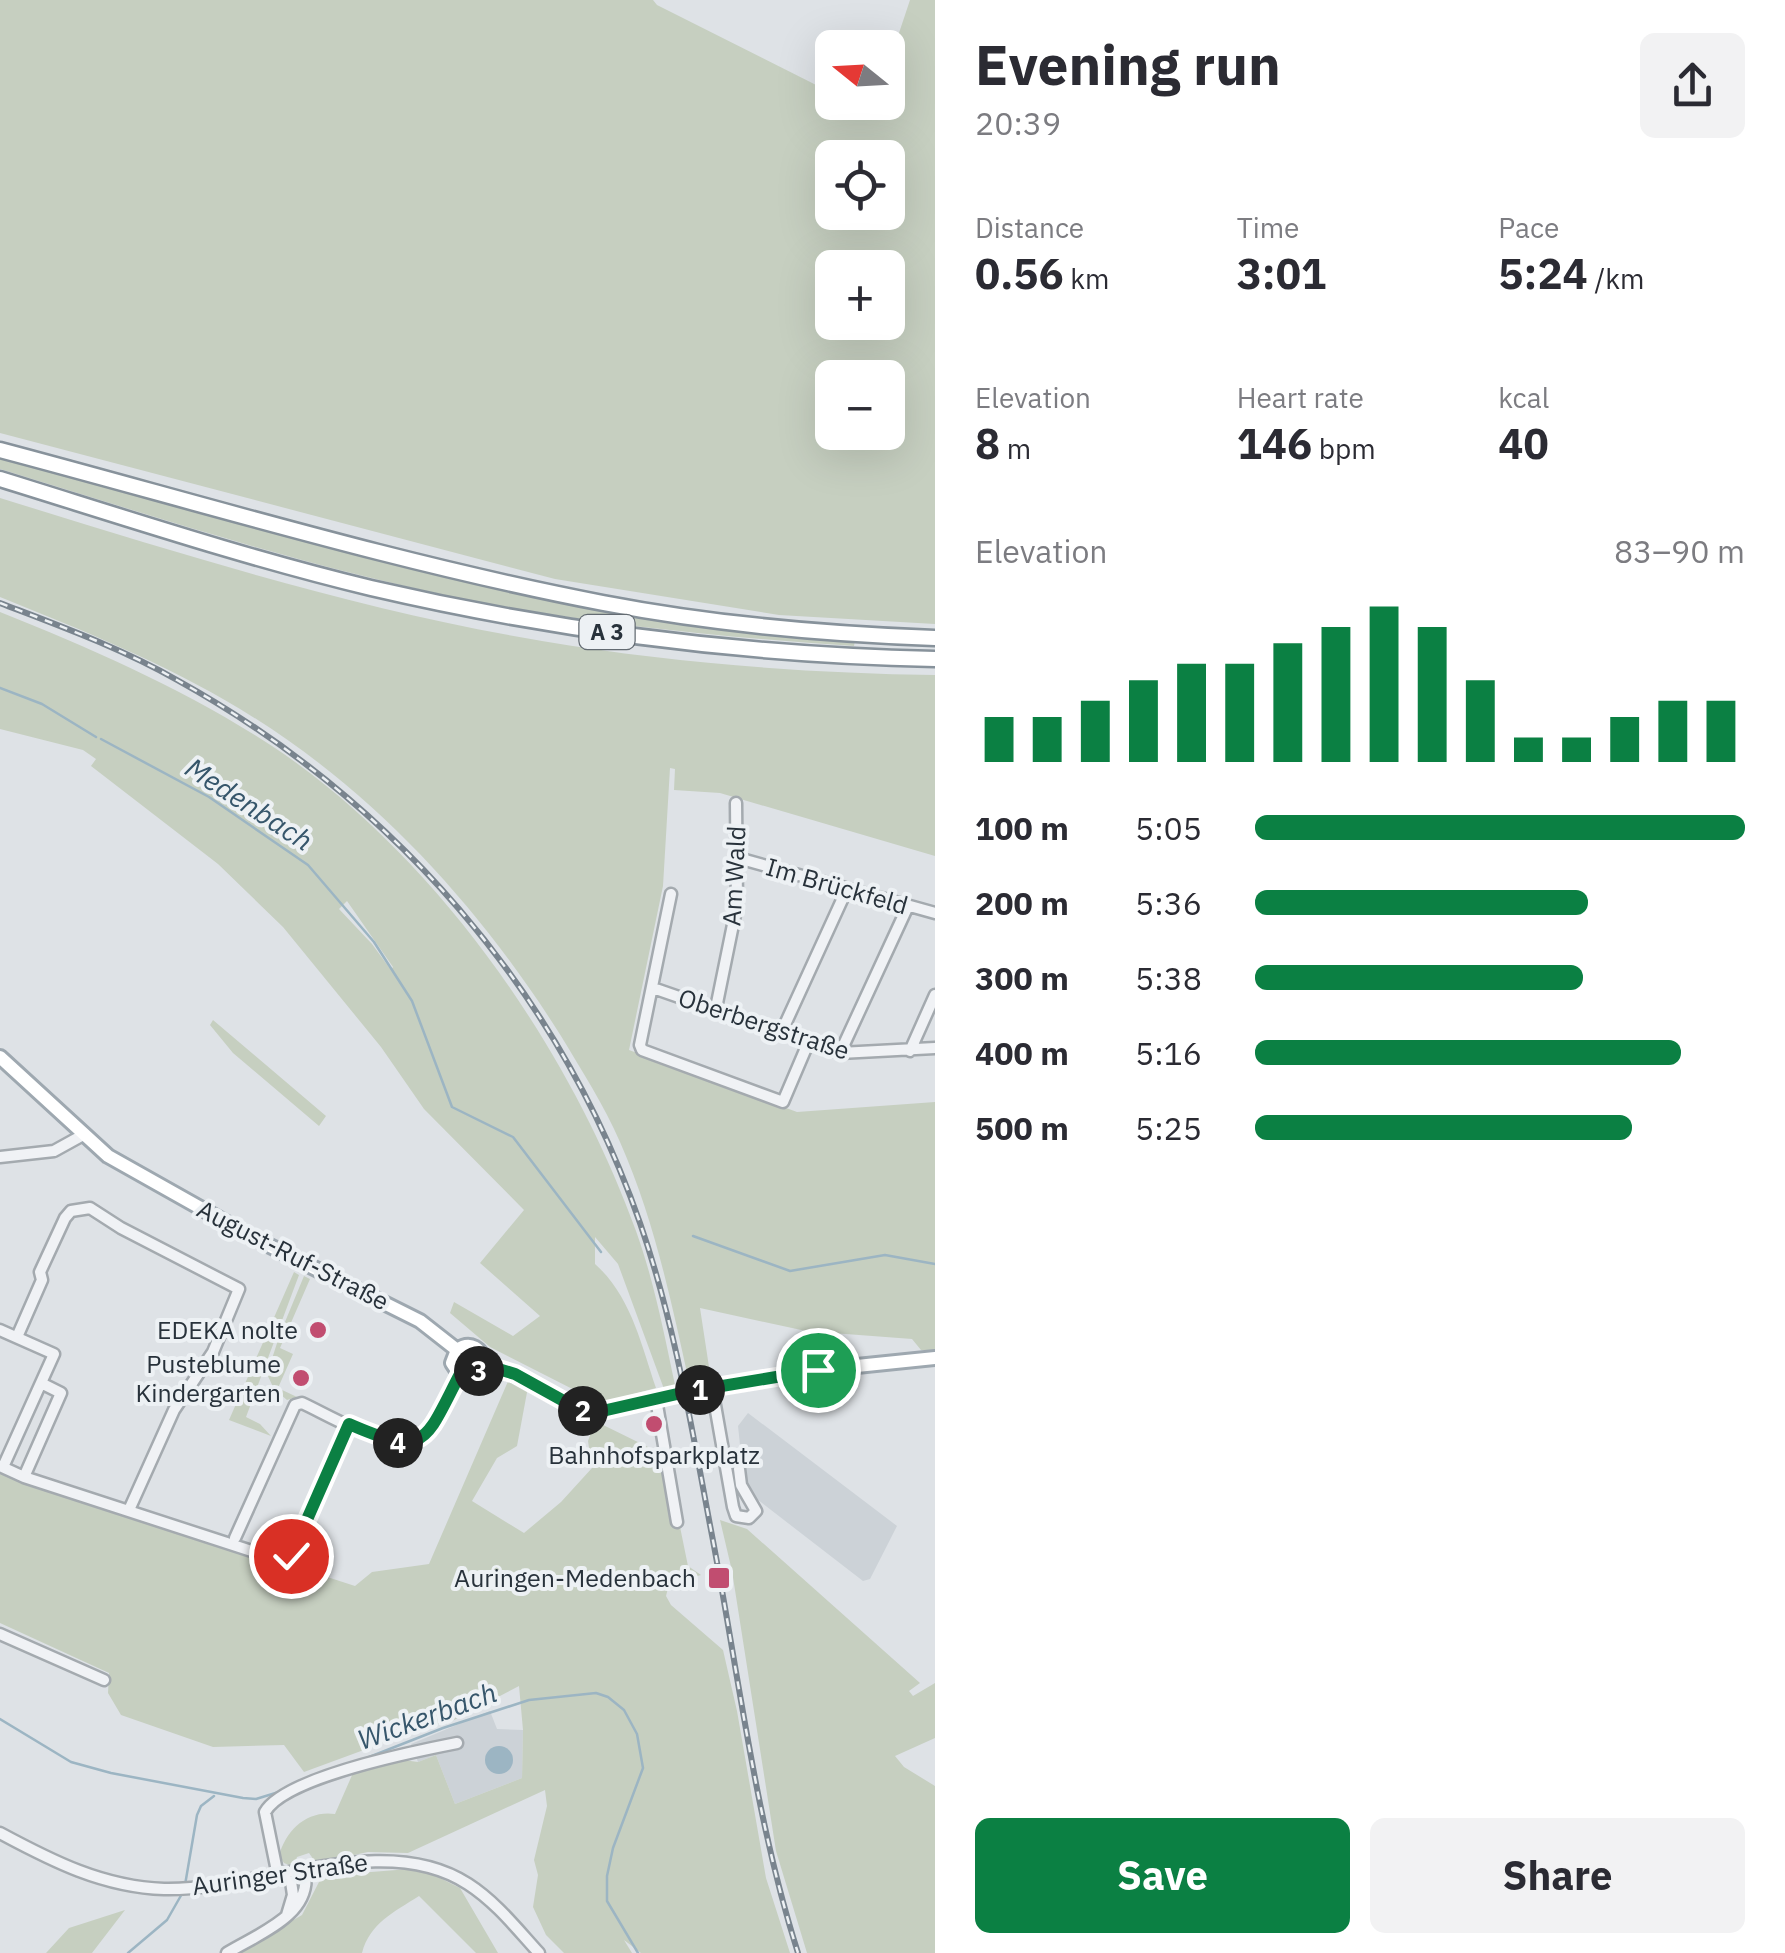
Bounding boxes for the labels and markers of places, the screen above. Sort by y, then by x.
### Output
place label: EDEKA nolte [157,1313,298,1346]
marker: EDEKA nolte [307,1319,329,1341]
pin [776,1328,861,1413]
pin: 3 [454,1346,504,1396]
place label: Pusteblume Kindergarten [136,1347,281,1409]
pin: 1 [675,1365,725,1415]
marker: Pusteblume Kindergarten [290,1367,312,1389]
pin: 2 [558,1386,608,1436]
marker: Bahnhofsparkplatz [643,1413,665,1435]
pin: 4 [373,1418,423,1468]
place label: Bahnhofsparkplatz [548,1438,760,1471]
pin [249,1514,334,1599]
place label: Auringen-Medenbach [454,1561,696,1594]
marker: Auringen-Medenbach [706,1565,732,1591]

